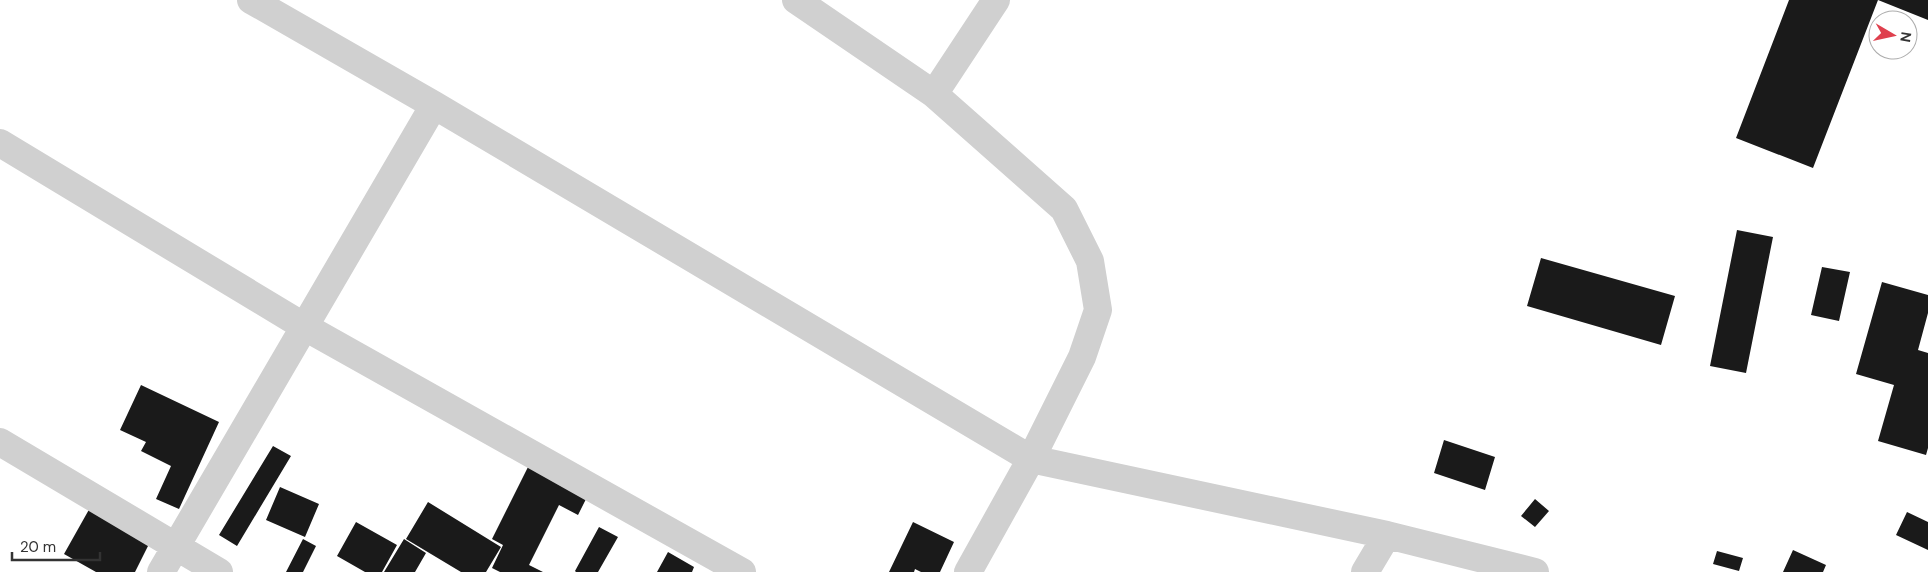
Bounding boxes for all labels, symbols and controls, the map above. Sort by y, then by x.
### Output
north arrow [1868,10,1918,60]
text: N [1896,31,1916,43]
scale bar [12,530,100,562]
text: 20 m [20,537,56,557]

